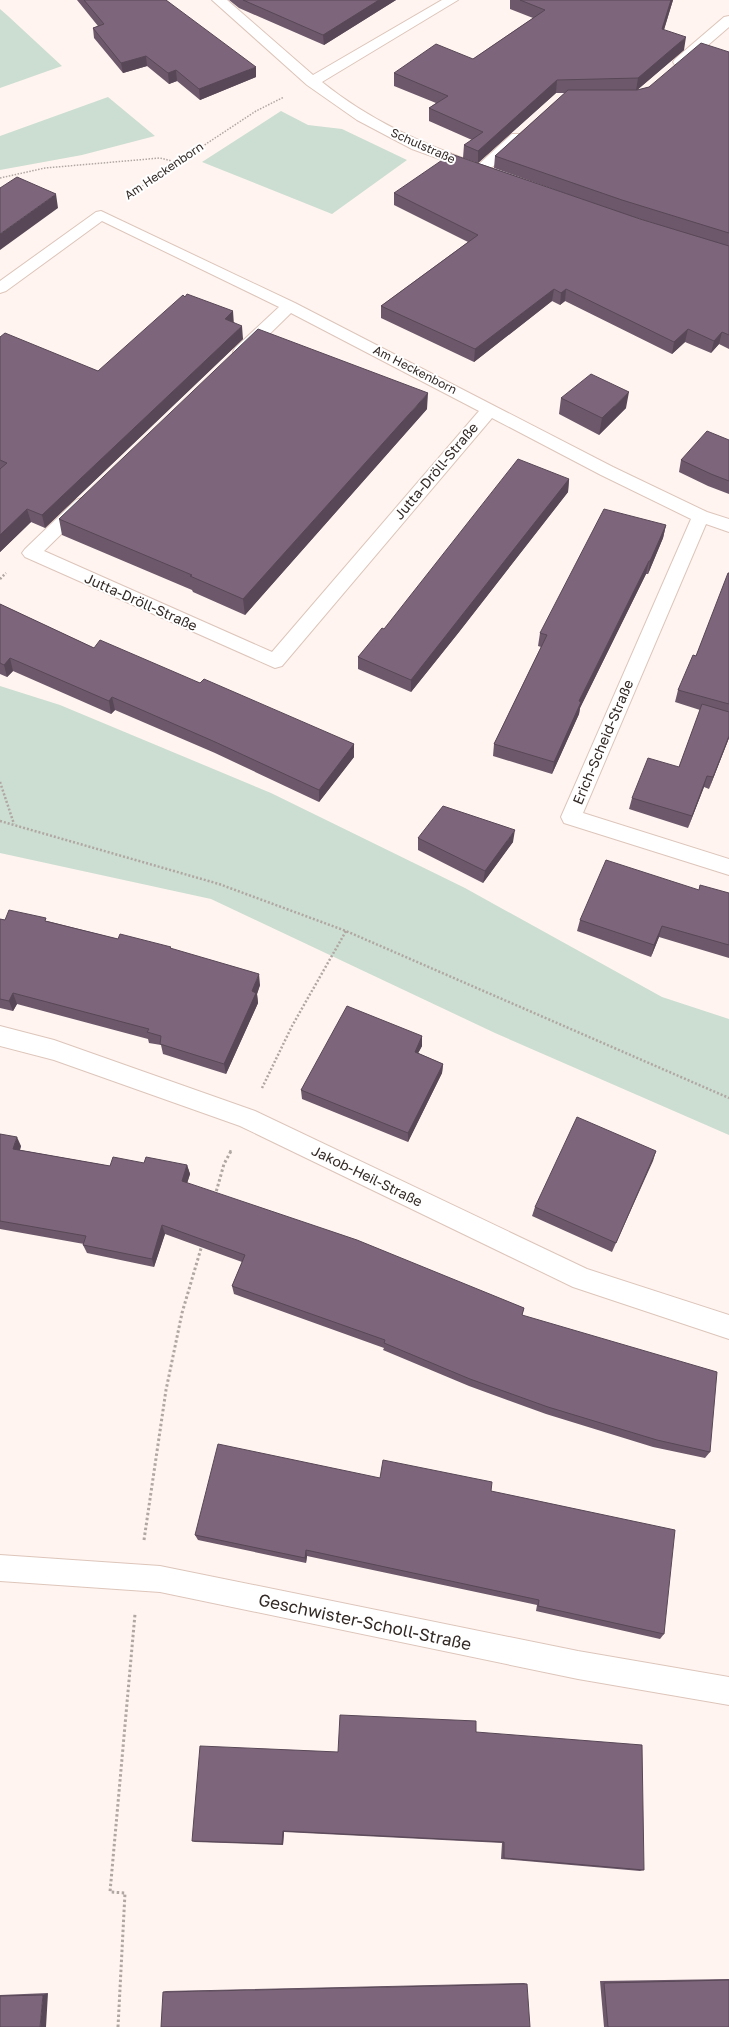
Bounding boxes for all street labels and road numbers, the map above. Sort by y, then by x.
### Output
street label: Schulstraße [389,125,458,166]
street label: Am Heckenborn [121,139,206,202]
street label: Am Heckenborn [371,342,460,397]
street label: Jutta-Dröll-Straße [390,419,481,523]
street label: Jutta-Dröll-Straße [82,569,200,634]
street label: Erich-Scheid-Straße [569,677,637,807]
street label: Jakob-Heil-Straße [309,1141,425,1210]
street label: Geschwister-Scholl-Straße [257,1589,474,1654]

